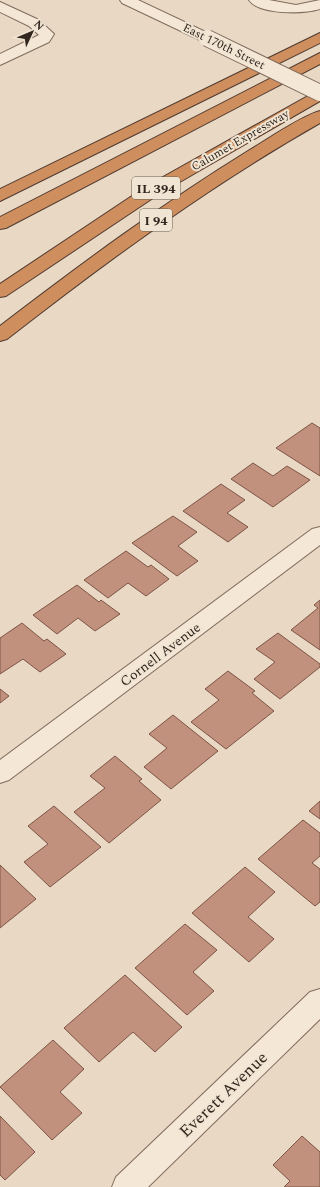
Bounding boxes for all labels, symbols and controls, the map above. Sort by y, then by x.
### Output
north arrow [12,12,52,52]
text: N [30,16,48,35]
street label: East 170th Street [179,18,268,75]
street label: Calumet Expressway [188,104,294,176]
road number: IL 394 [132,177,180,199]
road number: I 94 [140,209,172,231]
street label: Cornell Avenue [116,617,205,692]
street label: Everett Avenue [173,1045,274,1144]

